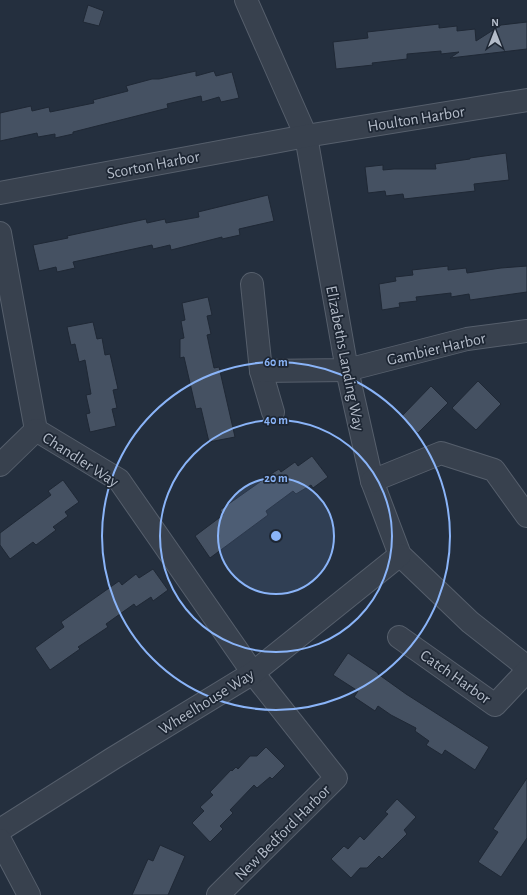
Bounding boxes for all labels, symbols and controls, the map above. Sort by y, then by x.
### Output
north arrow [475,12,515,52]
text: N [491,17,499,28]
street label: Houlton Harbor [366,103,467,135]
street label: Scorton Harbor [106,148,202,182]
street label: Elizabeths Landing Way [322,284,367,432]
street label: Gambier Harbor [385,330,488,368]
text: 60 m [264,356,288,368]
text: 40 m [264,414,288,426]
street label: Chandler Way [39,429,121,491]
text: 20 m [264,472,288,484]
centre of rings [269,529,283,543]
street label: Catch Harbor [417,647,494,707]
street label: Wheelhouse Way [156,666,258,738]
street label: New Bedford Harbor [232,781,334,884]

